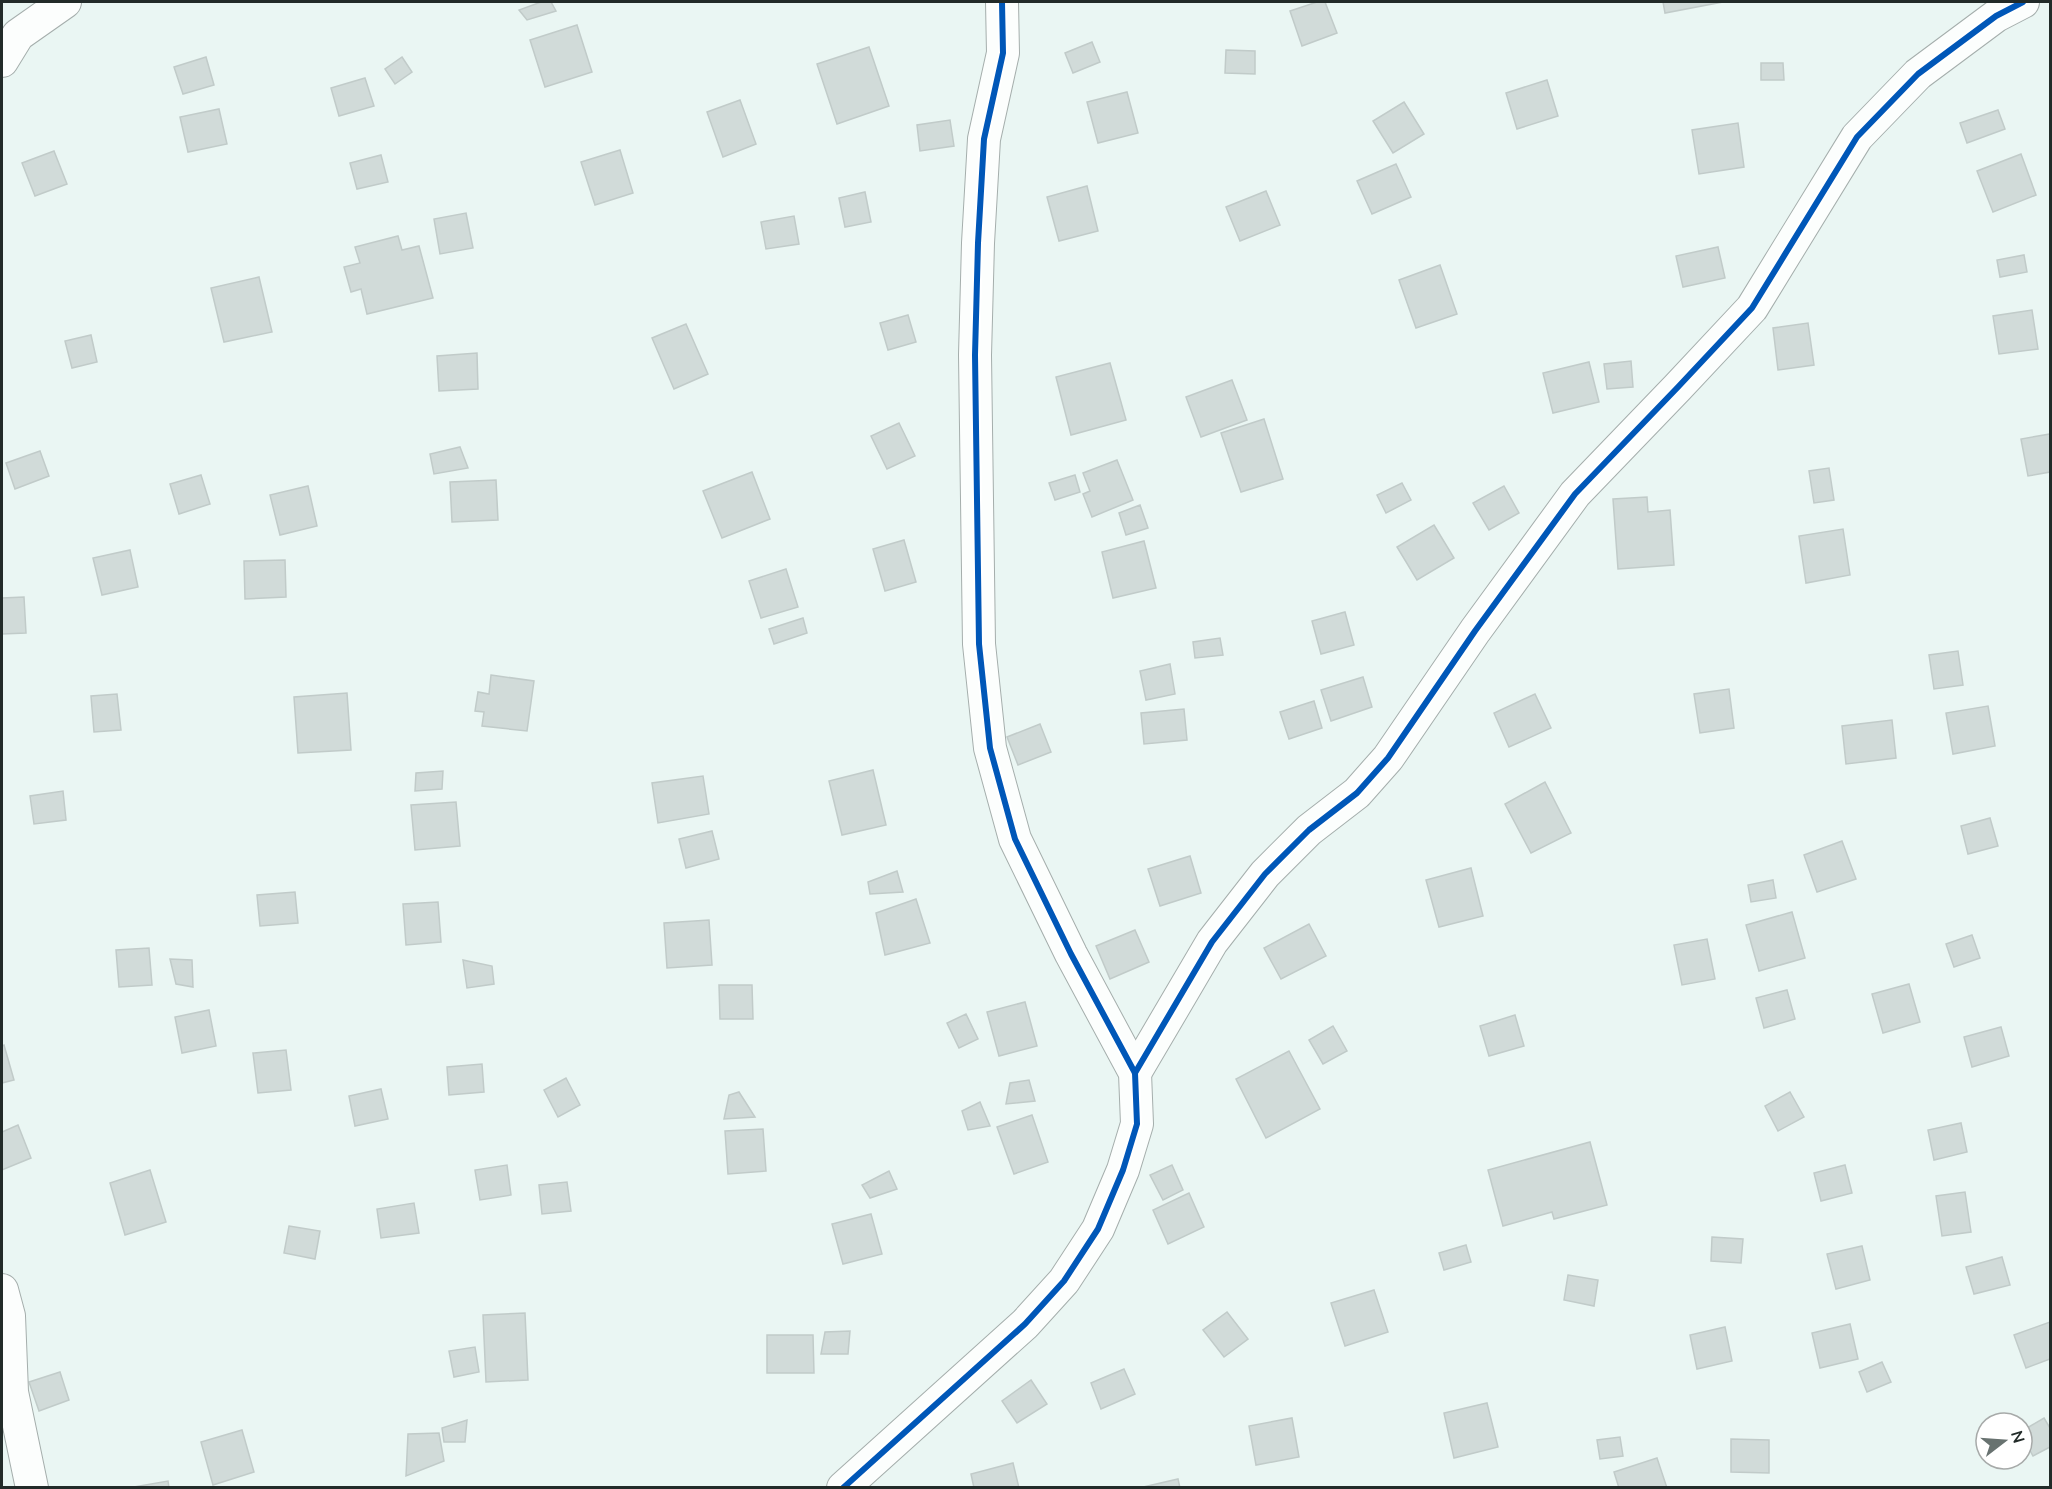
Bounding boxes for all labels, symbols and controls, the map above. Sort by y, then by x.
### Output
north arrow [1974,1411,2034,1471]
text: N [2005,1428,2030,1446]

